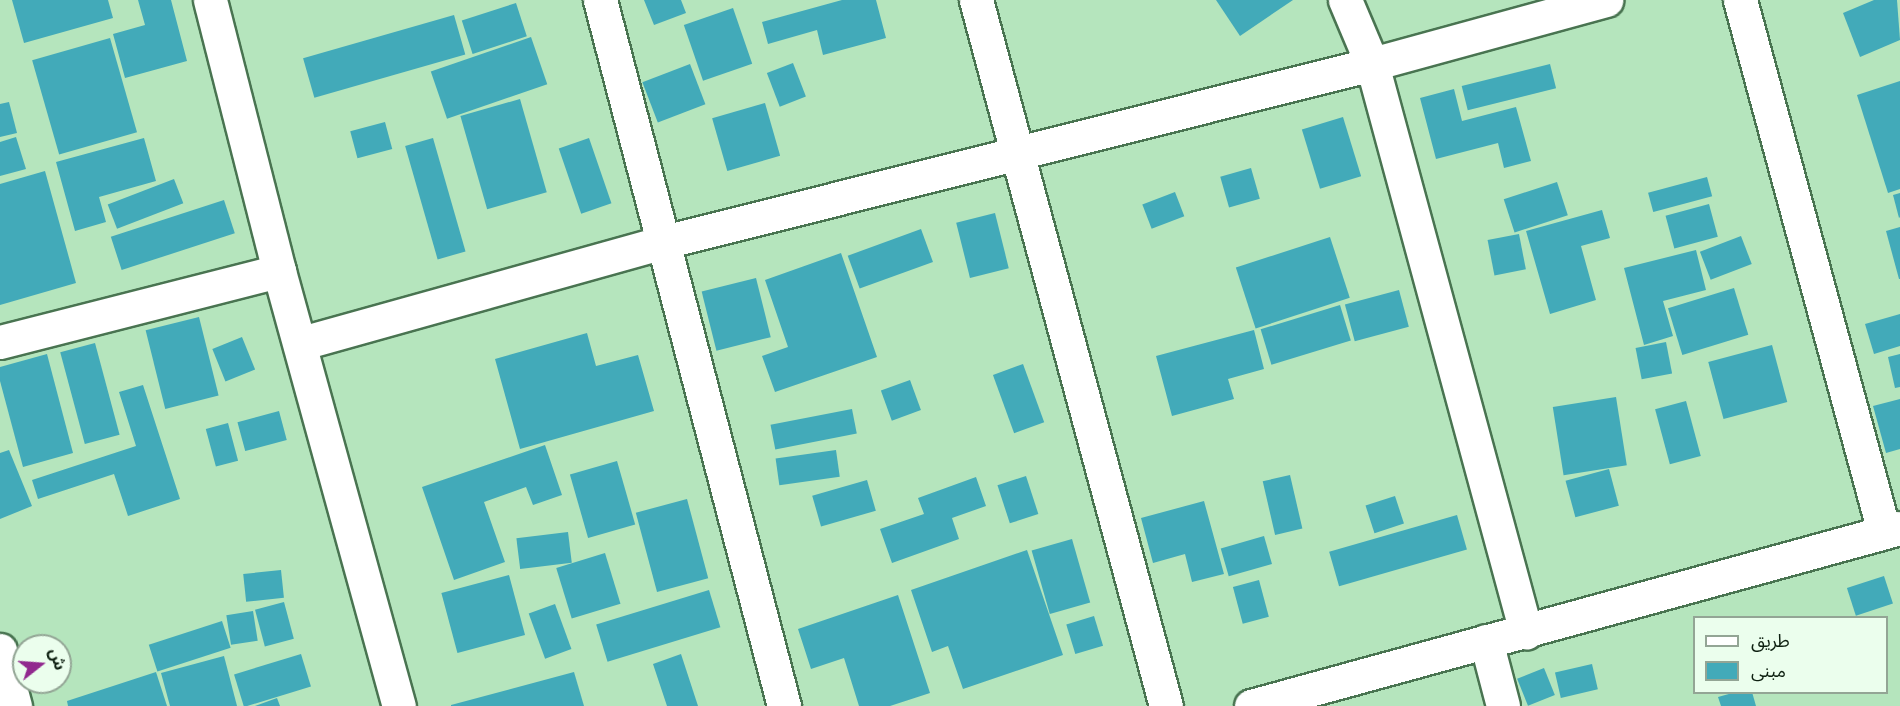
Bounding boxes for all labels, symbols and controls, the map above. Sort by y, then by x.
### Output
legend [1693,616,1888,694]
text: طريق [1751,630,1790,651]
north arrow [12,634,72,694]
text: ش [45,646,70,672]
text: مبنى [1751,660,1786,681]

